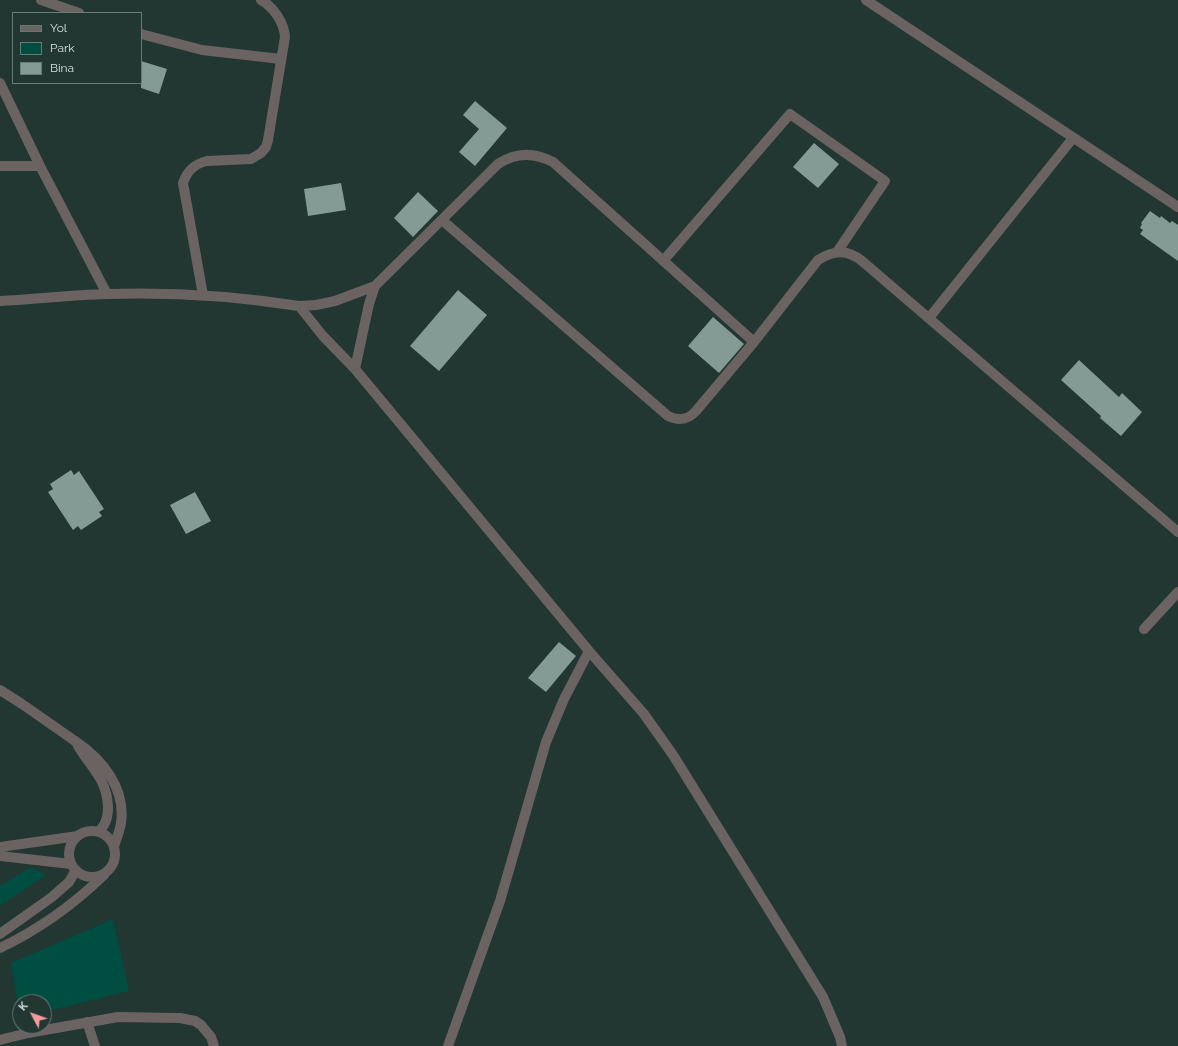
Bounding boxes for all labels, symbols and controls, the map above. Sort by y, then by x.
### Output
legend [12,12,142,84]
text: Yol [50,21,67,35]
text: Park [50,41,75,55]
text: Bina [50,61,74,75]
north arrow [12,994,52,1034]
text: K [16,999,31,1014]

